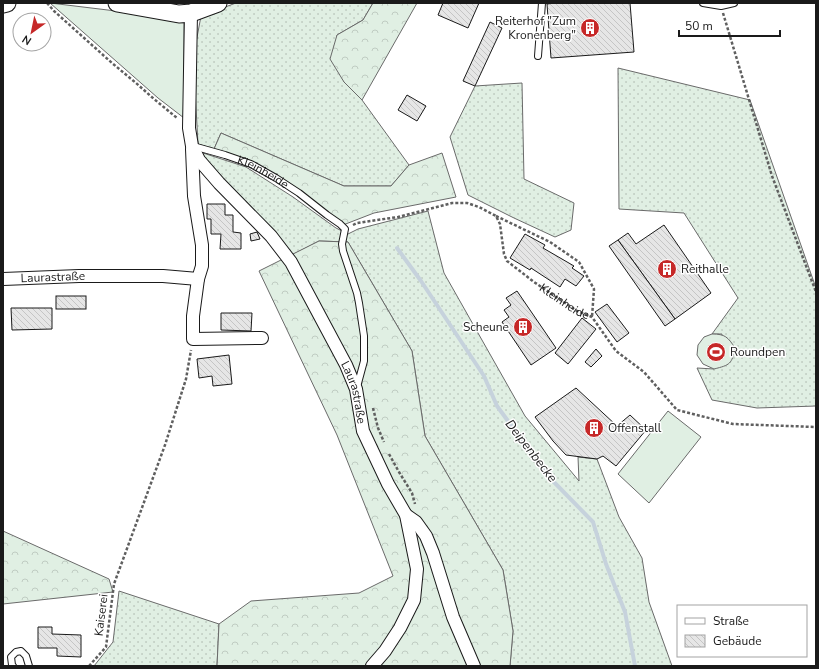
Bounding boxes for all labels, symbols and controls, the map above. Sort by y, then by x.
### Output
north arrow [12,12,52,52]
scale bar [679,12,780,38]
place label: Reiterhof "Zum Kronenberg" [495,13,576,43]
building icon: Reiterhof "Zum Kronenberg" [579,17,601,39]
text: 50 m [685,18,713,34]
text: N [19,31,34,48]
street label: Kleinheide [235,152,292,192]
building icon: Reithalle [656,258,678,280]
place label: Reithalle [681,261,729,277]
street label: Laurastraße [20,268,85,286]
street label: Kleinheide [536,280,592,323]
building icon: Scheune [512,316,534,338]
place label: Scheune [463,319,509,335]
sports icon: Roundpen [705,341,727,363]
place label: Roundpen [730,344,785,360]
street label: Laurastraße [337,358,370,425]
water label: Deipenbecke [501,416,561,486]
building icon: Offenstall [583,417,605,439]
place label: Offenstall [608,420,662,436]
street label: Kaiserei [90,593,112,637]
legend [677,605,807,657]
text: Straße [713,613,749,629]
text: Gebäude [713,633,762,649]

